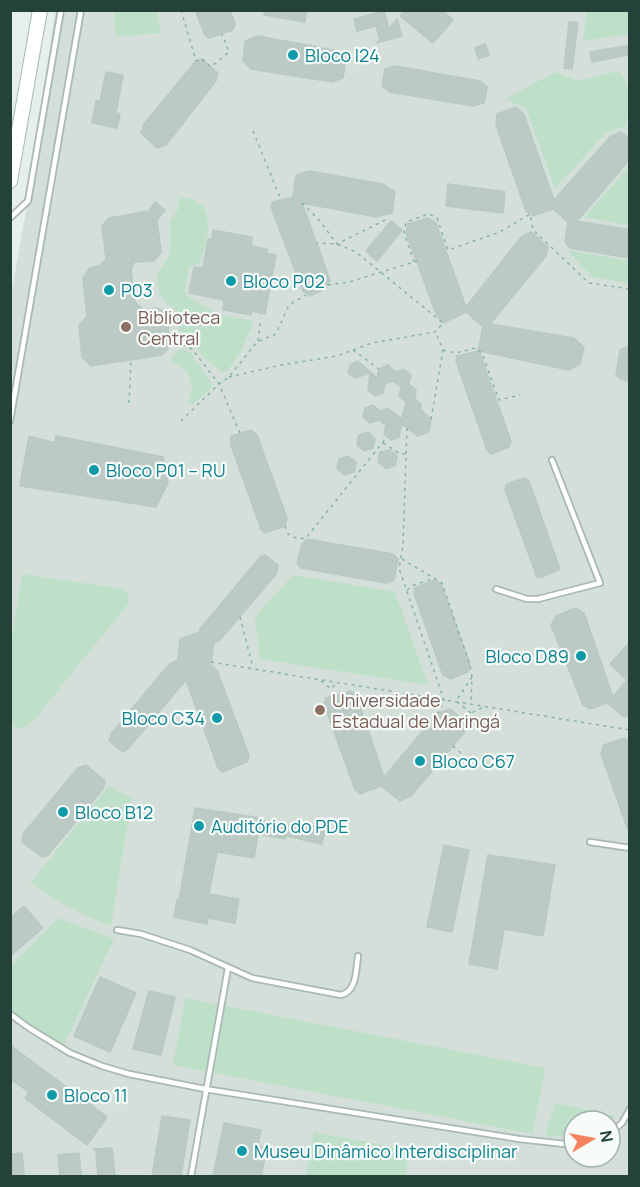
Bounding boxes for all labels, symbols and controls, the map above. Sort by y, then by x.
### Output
place label: Bloco I24 [305,43,380,67]
marker: Bloco I24 [286,48,300,62]
place label: Bloco P02 [243,269,325,293]
marker: Bloco P02 [224,274,238,288]
place label: P03 [121,278,153,302]
marker: P03 [102,283,116,297]
place label: Biblioteca Central [138,305,220,350]
marker: Biblioteca Central [119,320,133,334]
place label: Bloco P01 – RU [106,458,226,482]
marker: Bloco P01 – RU [87,463,101,477]
place label: Bloco D89 [485,644,569,668]
marker: Bloco D89 [574,649,588,663]
place label: Universidade Estadual de Maringá [332,688,500,733]
marker: Universidade Estadual de Maringá [313,703,327,717]
place label: Bloco C34 [122,706,205,730]
marker: Bloco C34 [210,711,224,725]
place label: Bloco C67 [432,749,515,773]
marker: Bloco C67 [413,754,427,768]
place label: Bloco B12 [75,800,153,824]
marker: Bloco B12 [56,805,70,819]
place label: Auditório do PDE [211,814,349,838]
marker: Auditório do PDE [192,819,206,833]
place label: Bloco 11 [64,1083,128,1107]
marker: Bloco 11 [45,1088,59,1102]
north arrow [562,1109,622,1169]
text: N [595,1129,619,1144]
place label: Museu Dinâmico Interdisciplinar [254,1139,518,1163]
marker: Museu Dinâmico Interdisciplinar [235,1144,249,1158]

